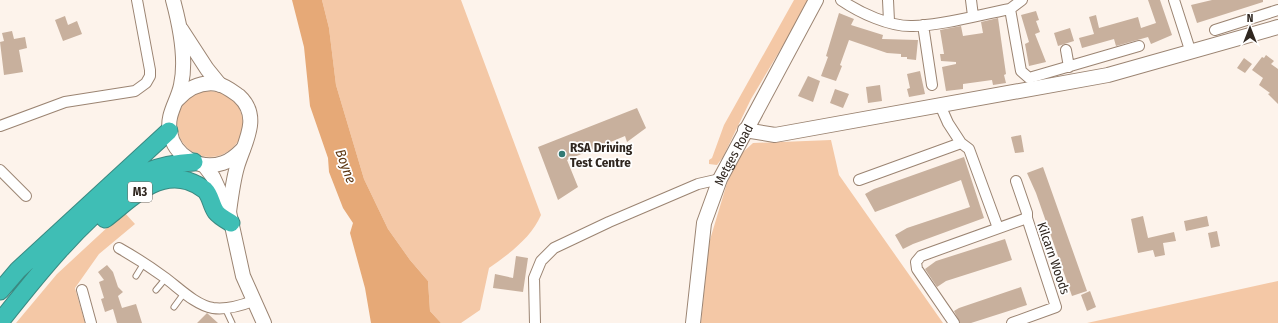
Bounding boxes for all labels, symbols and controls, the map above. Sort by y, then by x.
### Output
north arrow [1230,8,1270,48]
text: N [1247,12,1253,25]
street label: Metges Road [711,122,756,188]
place label: RSA Driving Test Centre [570,140,633,170]
water label: Boyne [332,147,360,186]
marker: RSA Driving Test Centre [557,149,567,159]
road number: M3 [128,182,152,202]
street label: Kilcarn Woods [1034,220,1073,297]

